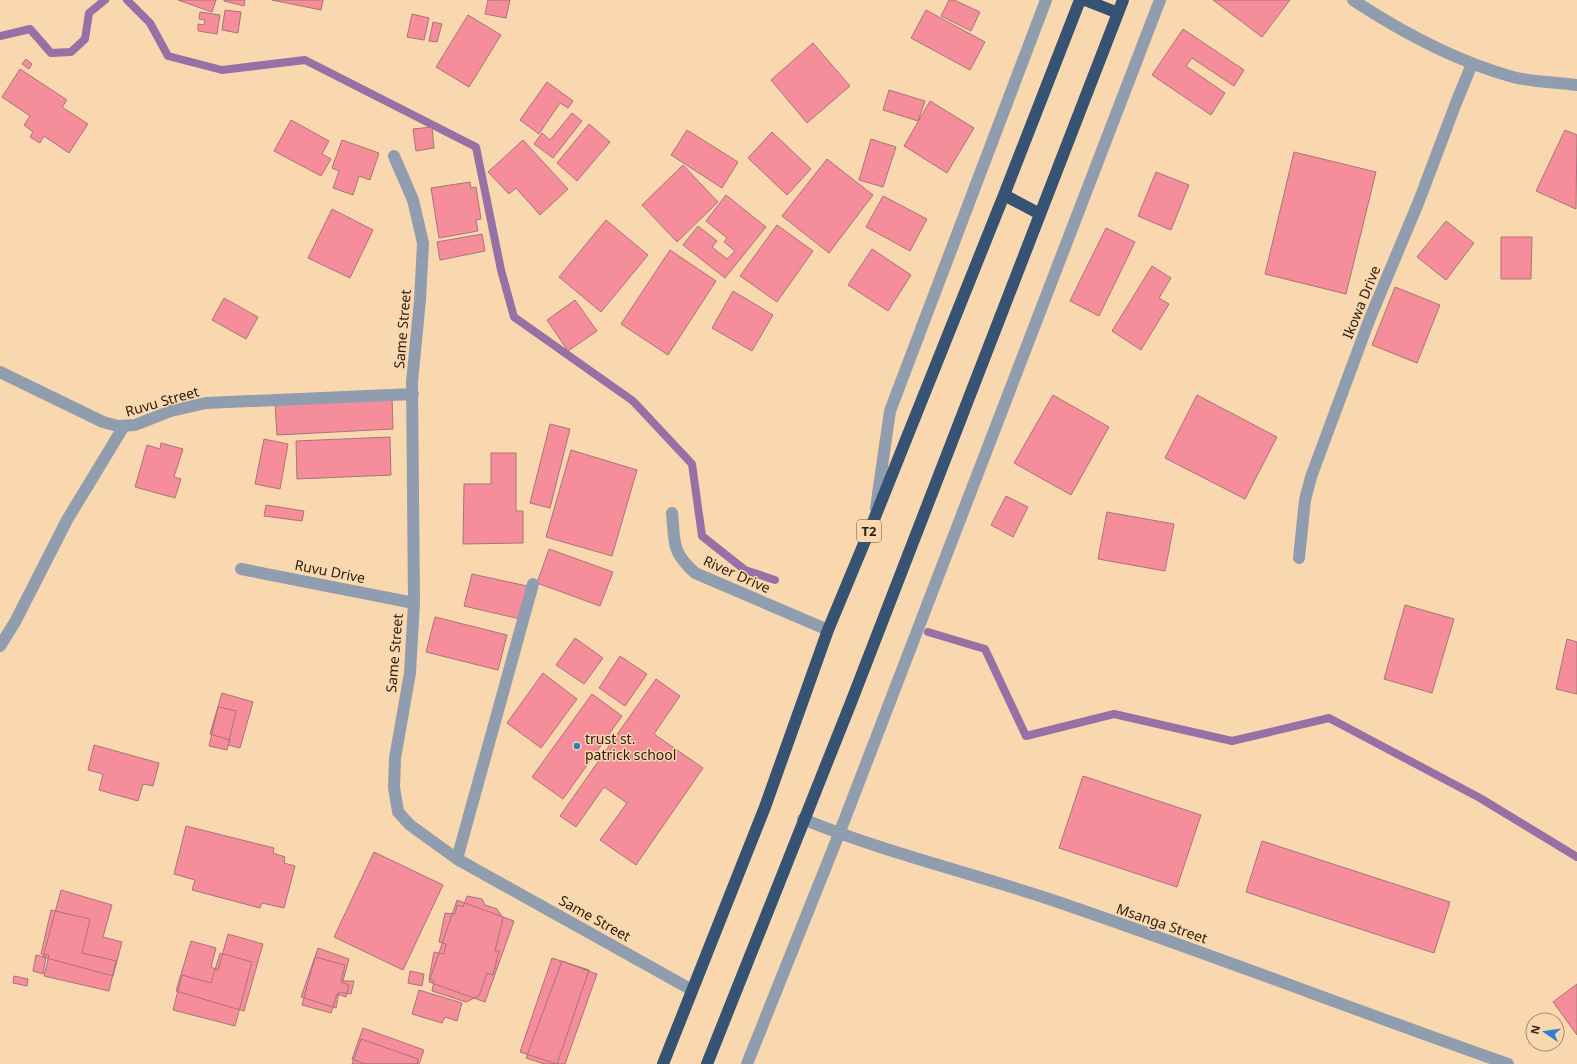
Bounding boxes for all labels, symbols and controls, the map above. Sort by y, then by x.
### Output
street label: Ikowa Drive [1338,262,1384,342]
street label: Same Street [389,289,415,369]
street label: Ruvu Street [123,381,201,421]
road number: T2 [857,520,881,542]
street label: River Drive [701,551,774,597]
street label: Ruvu Drive [293,555,367,587]
street label: Same Street [381,613,407,693]
place label: trust st. patrick school [585,729,676,764]
marker: trust st. patrick school [572,741,582,751]
street label: Same Street [556,890,634,946]
street label: Msanga Street [1114,899,1210,947]
north arrow [1525,1012,1565,1052]
text: N [1526,1024,1543,1036]

